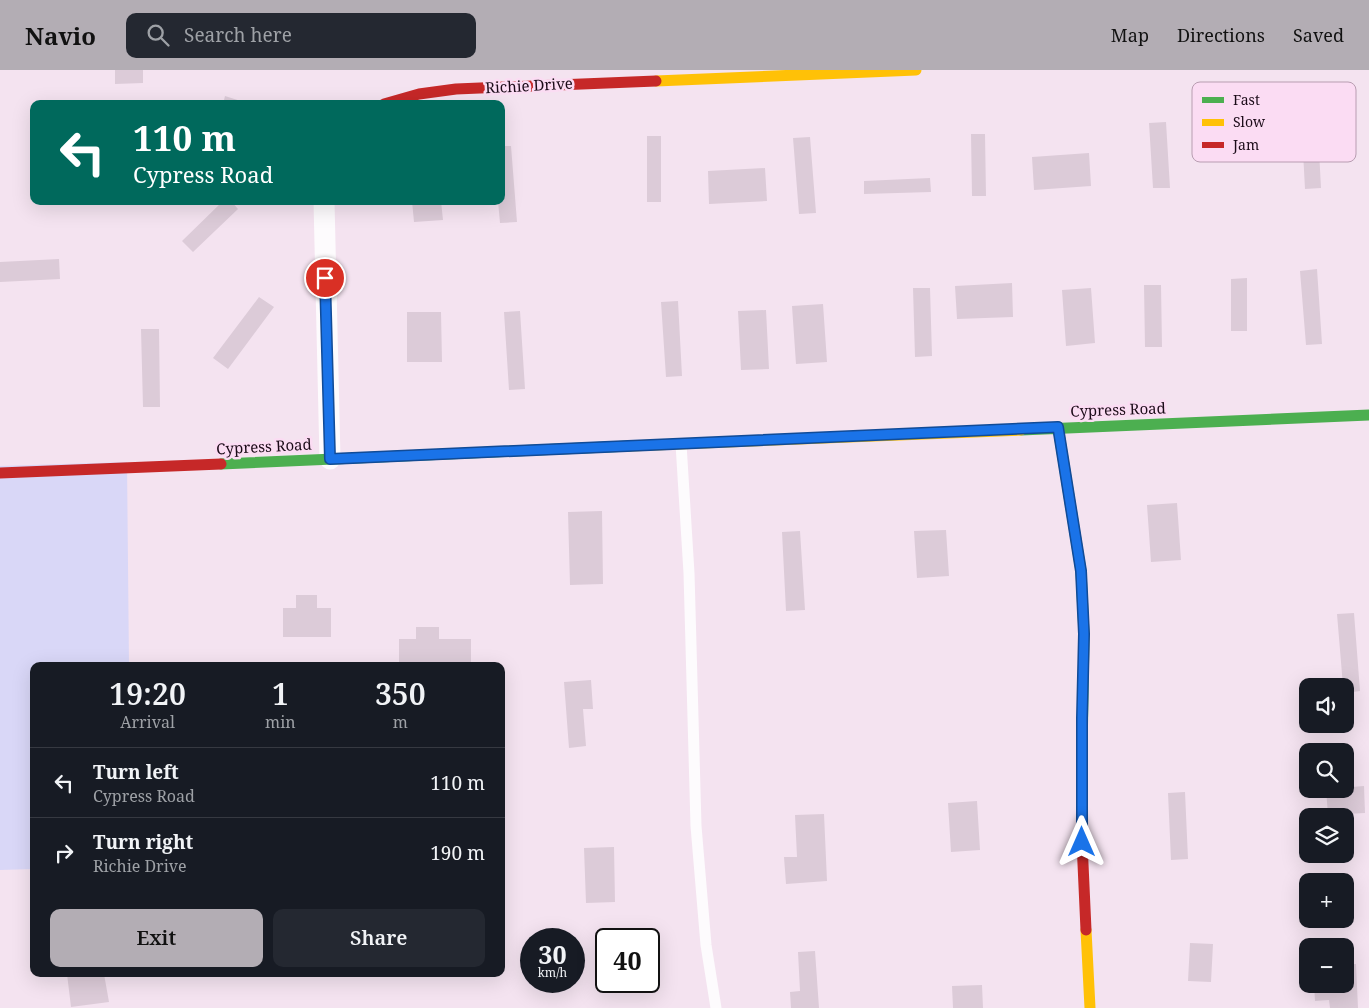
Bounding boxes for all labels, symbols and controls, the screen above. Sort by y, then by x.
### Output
search box [126,13,476,58]
text: Navio [25,19,96,52]
icon: search [144,21,172,49]
text: Search here [184,22,292,48]
text: Map [1111,23,1149,47]
text: Directions [1177,23,1265,47]
text: Saved [1293,23,1344,47]
street label: Richie Drive [485,73,573,97]
legend [1192,82,1356,162]
text: Fast [1233,90,1260,109]
text: Slow [1233,112,1266,131]
text: 110 m [133,114,236,161]
icon: left [50,120,115,185]
text: Jam [1232,135,1259,154]
text: Cypress Road [133,159,273,189]
pin [304,257,346,299]
icon: arrive [311,264,339,292]
street label: Cypress Road [1070,397,1166,421]
street label: Cypress Road [216,434,312,458]
text: 19:20 [109,673,186,714]
text: 1 [272,673,289,714]
text: 350 [375,673,426,714]
map controls [1299,678,1354,993]
button: sound [1299,678,1354,733]
text: Arrival [120,711,175,733]
text: min [265,711,296,733]
text: m [393,711,408,733]
button: search [1299,743,1354,798]
text: Turn left [93,759,179,785]
icon: left [50,769,78,797]
text: 110 m [430,770,485,796]
text: Cypress Road [93,785,195,807]
button: layers [1299,808,1354,863]
position arrow [1055,815,1107,867]
text: Turn right [93,829,193,855]
icon: right [50,839,78,867]
text: 190 m [430,840,485,866]
text: Richie Drive [93,855,187,877]
button: + [1299,873,1354,928]
button: Exit [50,909,263,967]
button: Share [273,909,485,967]
speed limit sign: 40 [595,928,660,993]
text: 30 [538,937,567,971]
button: − [1299,938,1354,993]
text: km/h [538,964,567,981]

